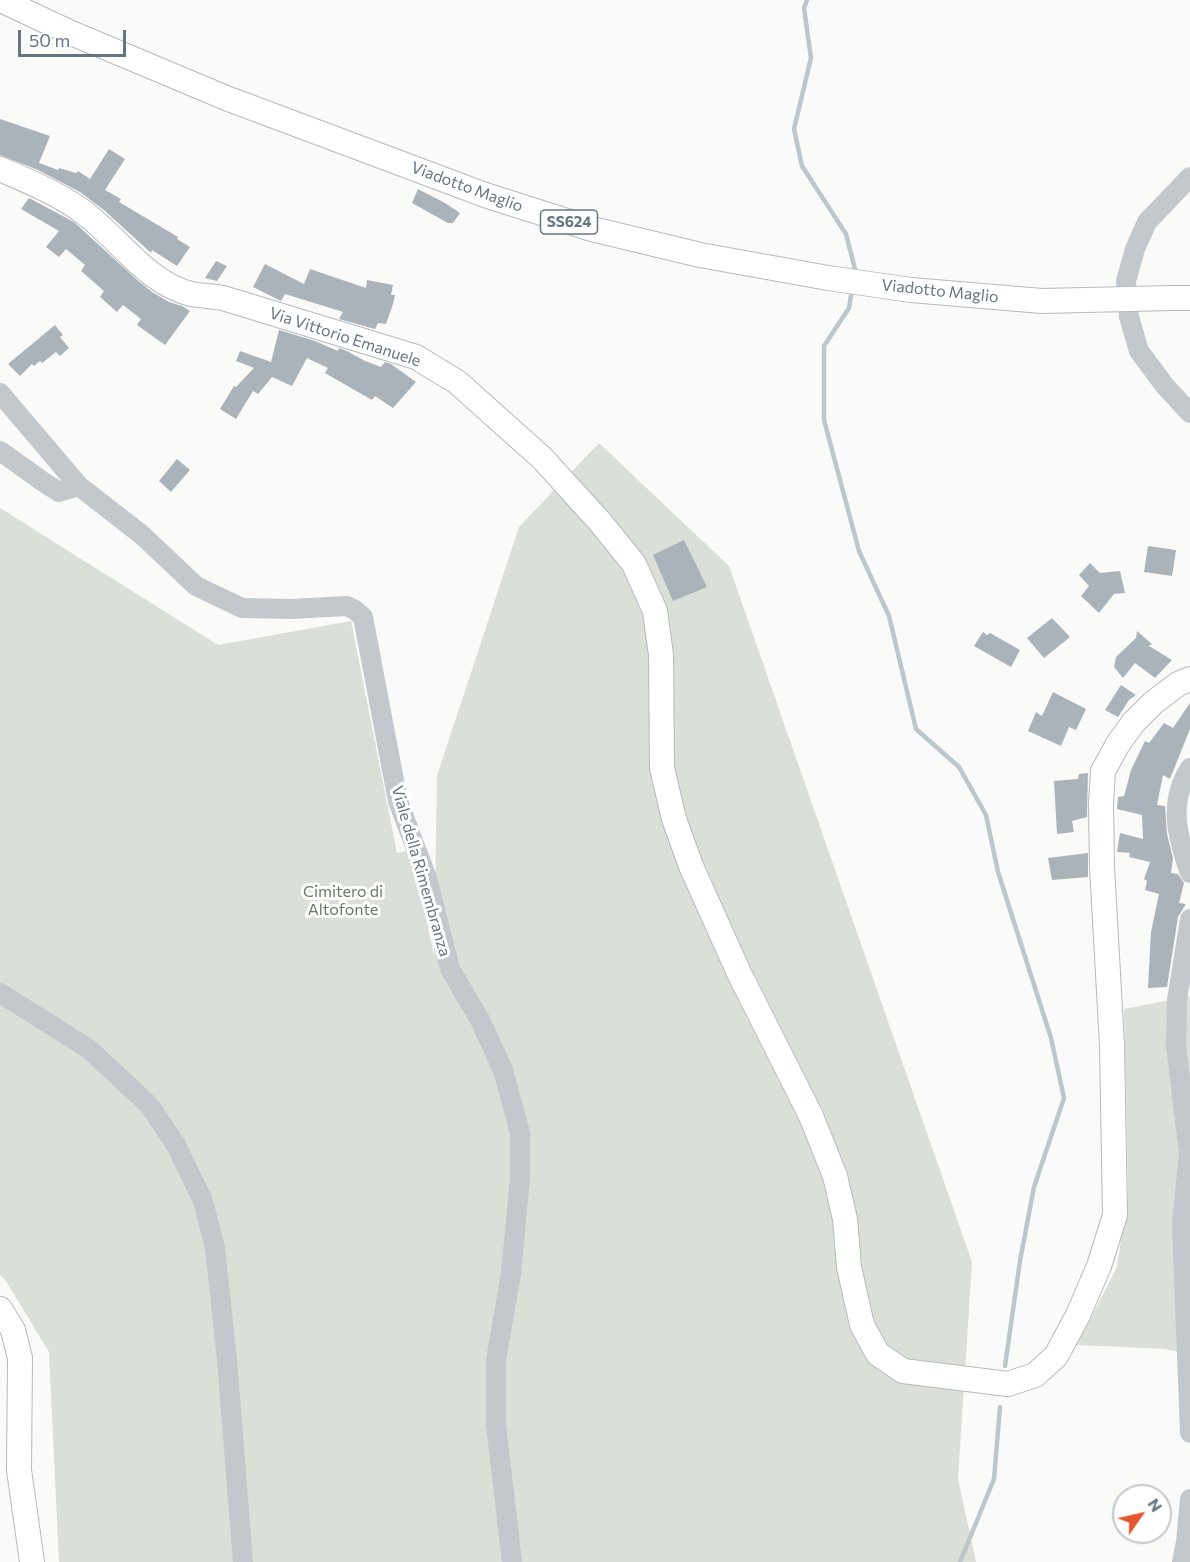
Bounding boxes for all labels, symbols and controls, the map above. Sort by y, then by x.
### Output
scale bar [21,18,129,56]
text: 50 m [29,29,70,51]
street label: Viadotto Maglio [408,158,526,216]
road number: SS624 [540,210,598,234]
street label: Viadotto Maglio [880,275,1000,307]
street label: Via Vittorio Emanuele [267,303,423,371]
street label: Viale della Rimembranza [387,783,455,959]
park label: Cimitero di Altofonte [303,882,383,920]
north arrow [1112,1484,1172,1544]
text: N [1144,1494,1167,1515]

